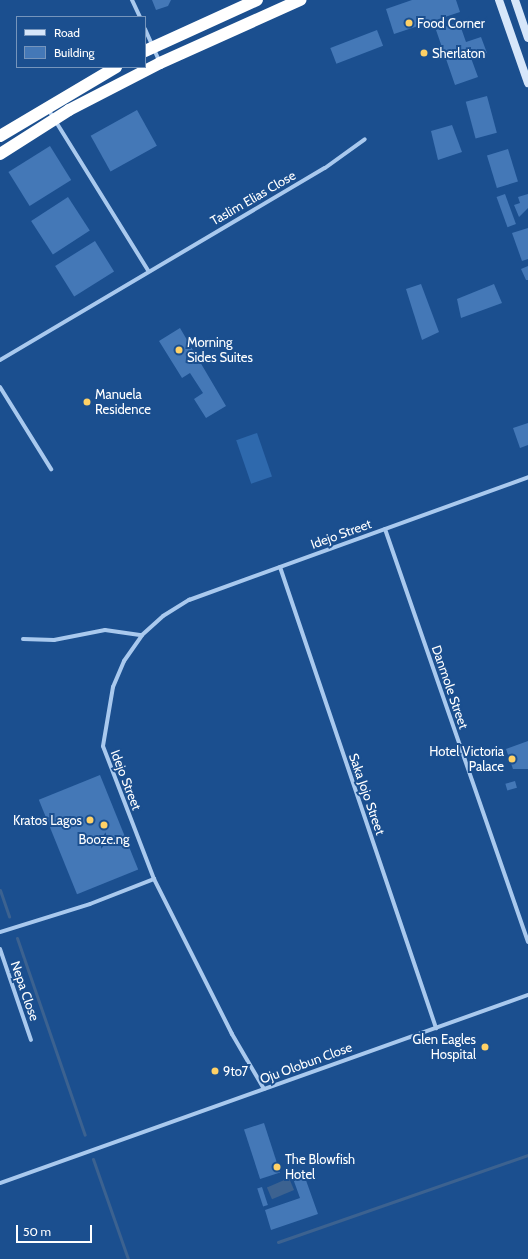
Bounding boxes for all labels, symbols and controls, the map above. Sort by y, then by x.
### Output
place label: Food Corner [417,15,485,31]
legend [16,16,146,68]
marker: Food Corner [404,18,414,28]
text: Road [54,25,80,40]
text: Building [54,45,95,60]
place label: Sherlaton [432,45,485,61]
marker: Sherlaton [419,48,429,58]
street label: Taslim Elias Close [208,167,298,229]
place label: Morning Sides Suites [187,335,253,366]
marker: Morning Sides Suites [174,345,184,355]
place label: Manuela Residence [95,387,151,418]
marker: Manuela Residence [82,397,92,407]
street label: Idejo Street [309,516,373,552]
street label: Danmole Street [428,643,472,731]
place label: Hotel Victoria Palace [429,744,504,775]
street label: Idejo Street [107,748,145,812]
street label: Saka Jojo Street [346,751,388,837]
marker: Hotel Victoria Palace [507,754,517,764]
place label: Kratos Lagos [13,812,82,828]
marker: Kratos Lagos [85,815,95,825]
marker: Booze.ng [99,820,109,830]
place label: Booze.ng [78,831,130,847]
street label: Nepa Close [7,959,43,1023]
place label: Glen Eagles Hospital [413,1032,476,1063]
street label: Oju Olobun Close [258,1039,354,1087]
marker: Glen Eagles Hospital [479,1041,491,1053]
place label: 9to7 [223,1063,248,1079]
marker: 9to7 [210,1066,220,1076]
place label: The Blowfish Hotel [285,1152,355,1183]
marker: The Blowfish Hotel [272,1162,282,1172]
scale bar [18,1217,94,1243]
text: 50 m [23,1224,51,1239]

